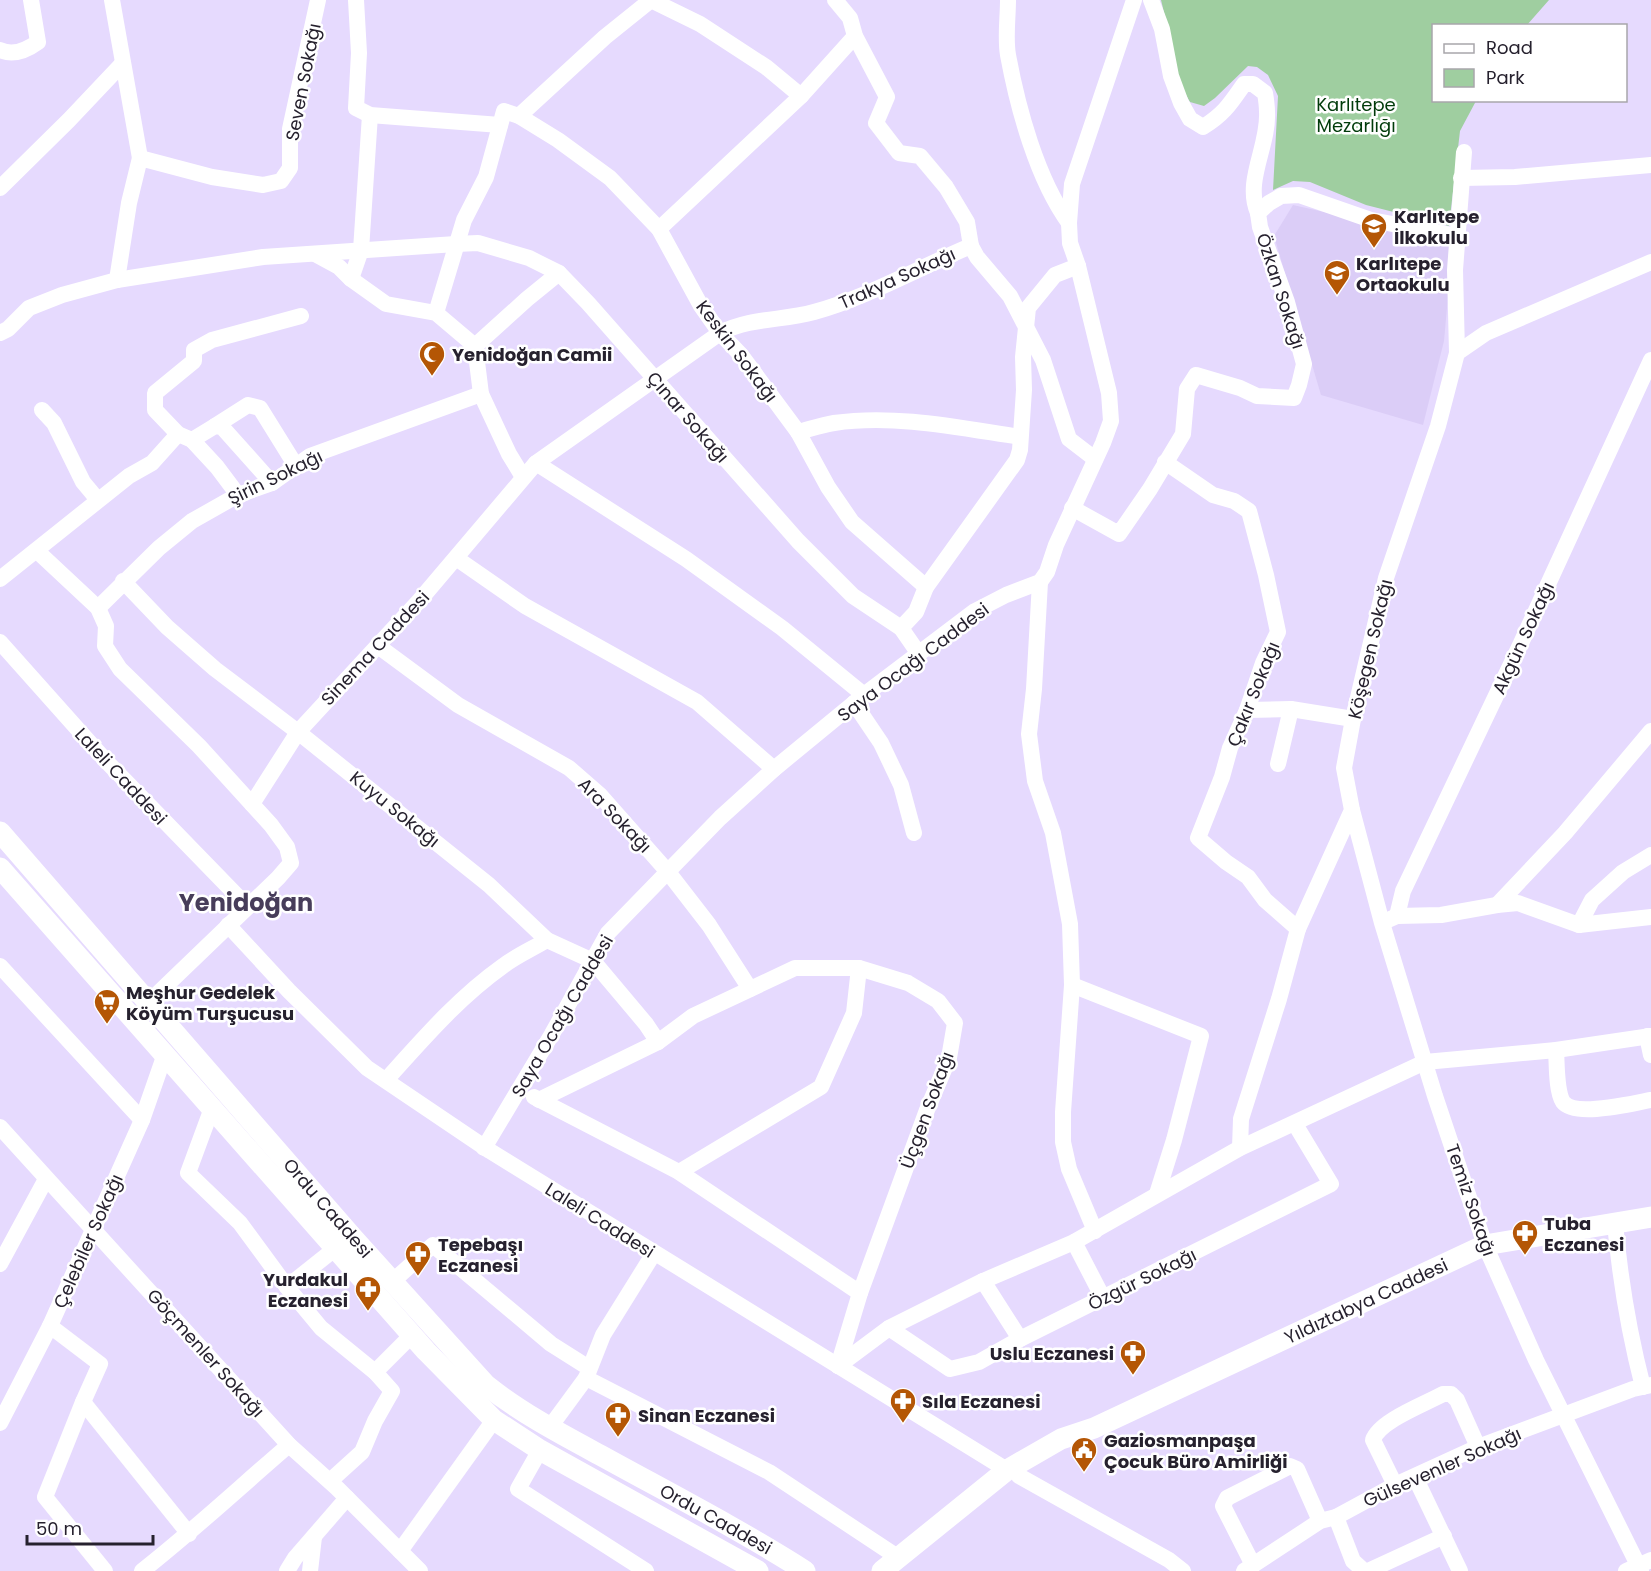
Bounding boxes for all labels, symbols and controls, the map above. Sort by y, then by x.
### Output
street label: Seven Sokağı [279,21,327,143]
legend [1432,24,1627,102]
text: Road [1486,35,1533,60]
text: Park [1486,65,1525,90]
park label: Karlıtepe Mezarlığı [1316,92,1396,138]
place label: Karlıtepe İlkokulu [1394,204,1479,250]
school or university icon: Karlıtepe İlkokulu [1359,211,1389,249]
street label: Özkan Sokağı [1251,230,1311,352]
street label: Trakya Sokağı [835,241,959,315]
place label: Karlıtepe Ortaokulu [1356,251,1450,297]
school or university icon: Karlıtepe Ortaokulu [1322,258,1352,296]
street label: Keskin Sokağı [690,295,784,407]
mosque icon: Yenidoğan Camii [417,339,447,377]
place label: Yenidoğan Camii [452,342,612,367]
street label: Çınar Sokağı [641,366,735,468]
street label: Şirin Sokağı [223,443,327,511]
street label: Köşegen Sokağı [1342,577,1398,721]
street label: Akgün Sokağı [1486,578,1560,698]
street label: Sinema Caddesi [315,585,435,711]
street label: Saya Ocağı Caddesi [832,597,994,727]
street label: Çakır Sokağı [1221,638,1285,750]
street label: Laleli Caddesi [69,722,173,830]
street label: Kuyu Sokağı [345,765,445,853]
street label: Ara Sokağı [573,772,657,858]
district label: Yenidoğan [179,886,313,919]
street label: Saya Ocağı Caddesi [505,930,619,1102]
place label: Meşhur Gedelek Köyüm Turşucusu [126,980,294,1026]
supermarket icon: Meşhur Gedelek Köyüm Turşucusu [92,987,122,1025]
street label: Üçgen Sokağı [894,1048,960,1172]
street label: Temiz Sokağı [1440,1141,1502,1259]
street label: Ordu Caddesi [278,1153,378,1263]
street label: Çelebiler Sokağı [47,1170,129,1312]
street label: Laleli Caddesi [541,1176,659,1264]
place label: Tuba Eczanesi [1544,1211,1624,1257]
pharmacy icon: Tuba Eczanesi [1510,1218,1540,1256]
place label: Tepebaşı Eczanesi [438,1232,523,1278]
pharmacy icon: Tepebaşı Eczanesi [403,1239,433,1277]
street label: Özgür Sokağı [1084,1242,1200,1316]
street label: Yıldıztabya Caddesi [1280,1252,1452,1350]
place label: Yurdakul Eczanesi [263,1267,348,1313]
pharmacy icon: Yurdakul Eczanesi [353,1274,383,1312]
street label: Göçmenler Sokağı [142,1283,270,1423]
pharmacy icon: Uslu Eczanesi [1118,1338,1148,1376]
place label: Uslu Eczanesi [990,1341,1114,1366]
pharmacy icon: Sıla Eczanesi [888,1386,918,1424]
place label: Sıla Eczanesi [922,1389,1041,1414]
pharmacy icon: Sinan Eczanesi [603,1400,633,1438]
place label: Sinan Eczanesi [638,1403,775,1428]
street label: Gülsevenler Sokağı [1359,1421,1525,1513]
place label: Gaziosmanpaşa Çocuk Büro Amirliği [1104,1428,1288,1474]
public building icon: Gaziosmanpaşa Çocuk Büro Amirliği [1069,1435,1099,1473]
street label: Ordu Caddesi [655,1478,777,1560]
scale bar [27,1508,153,1546]
text: 50 m [36,1516,82,1541]

